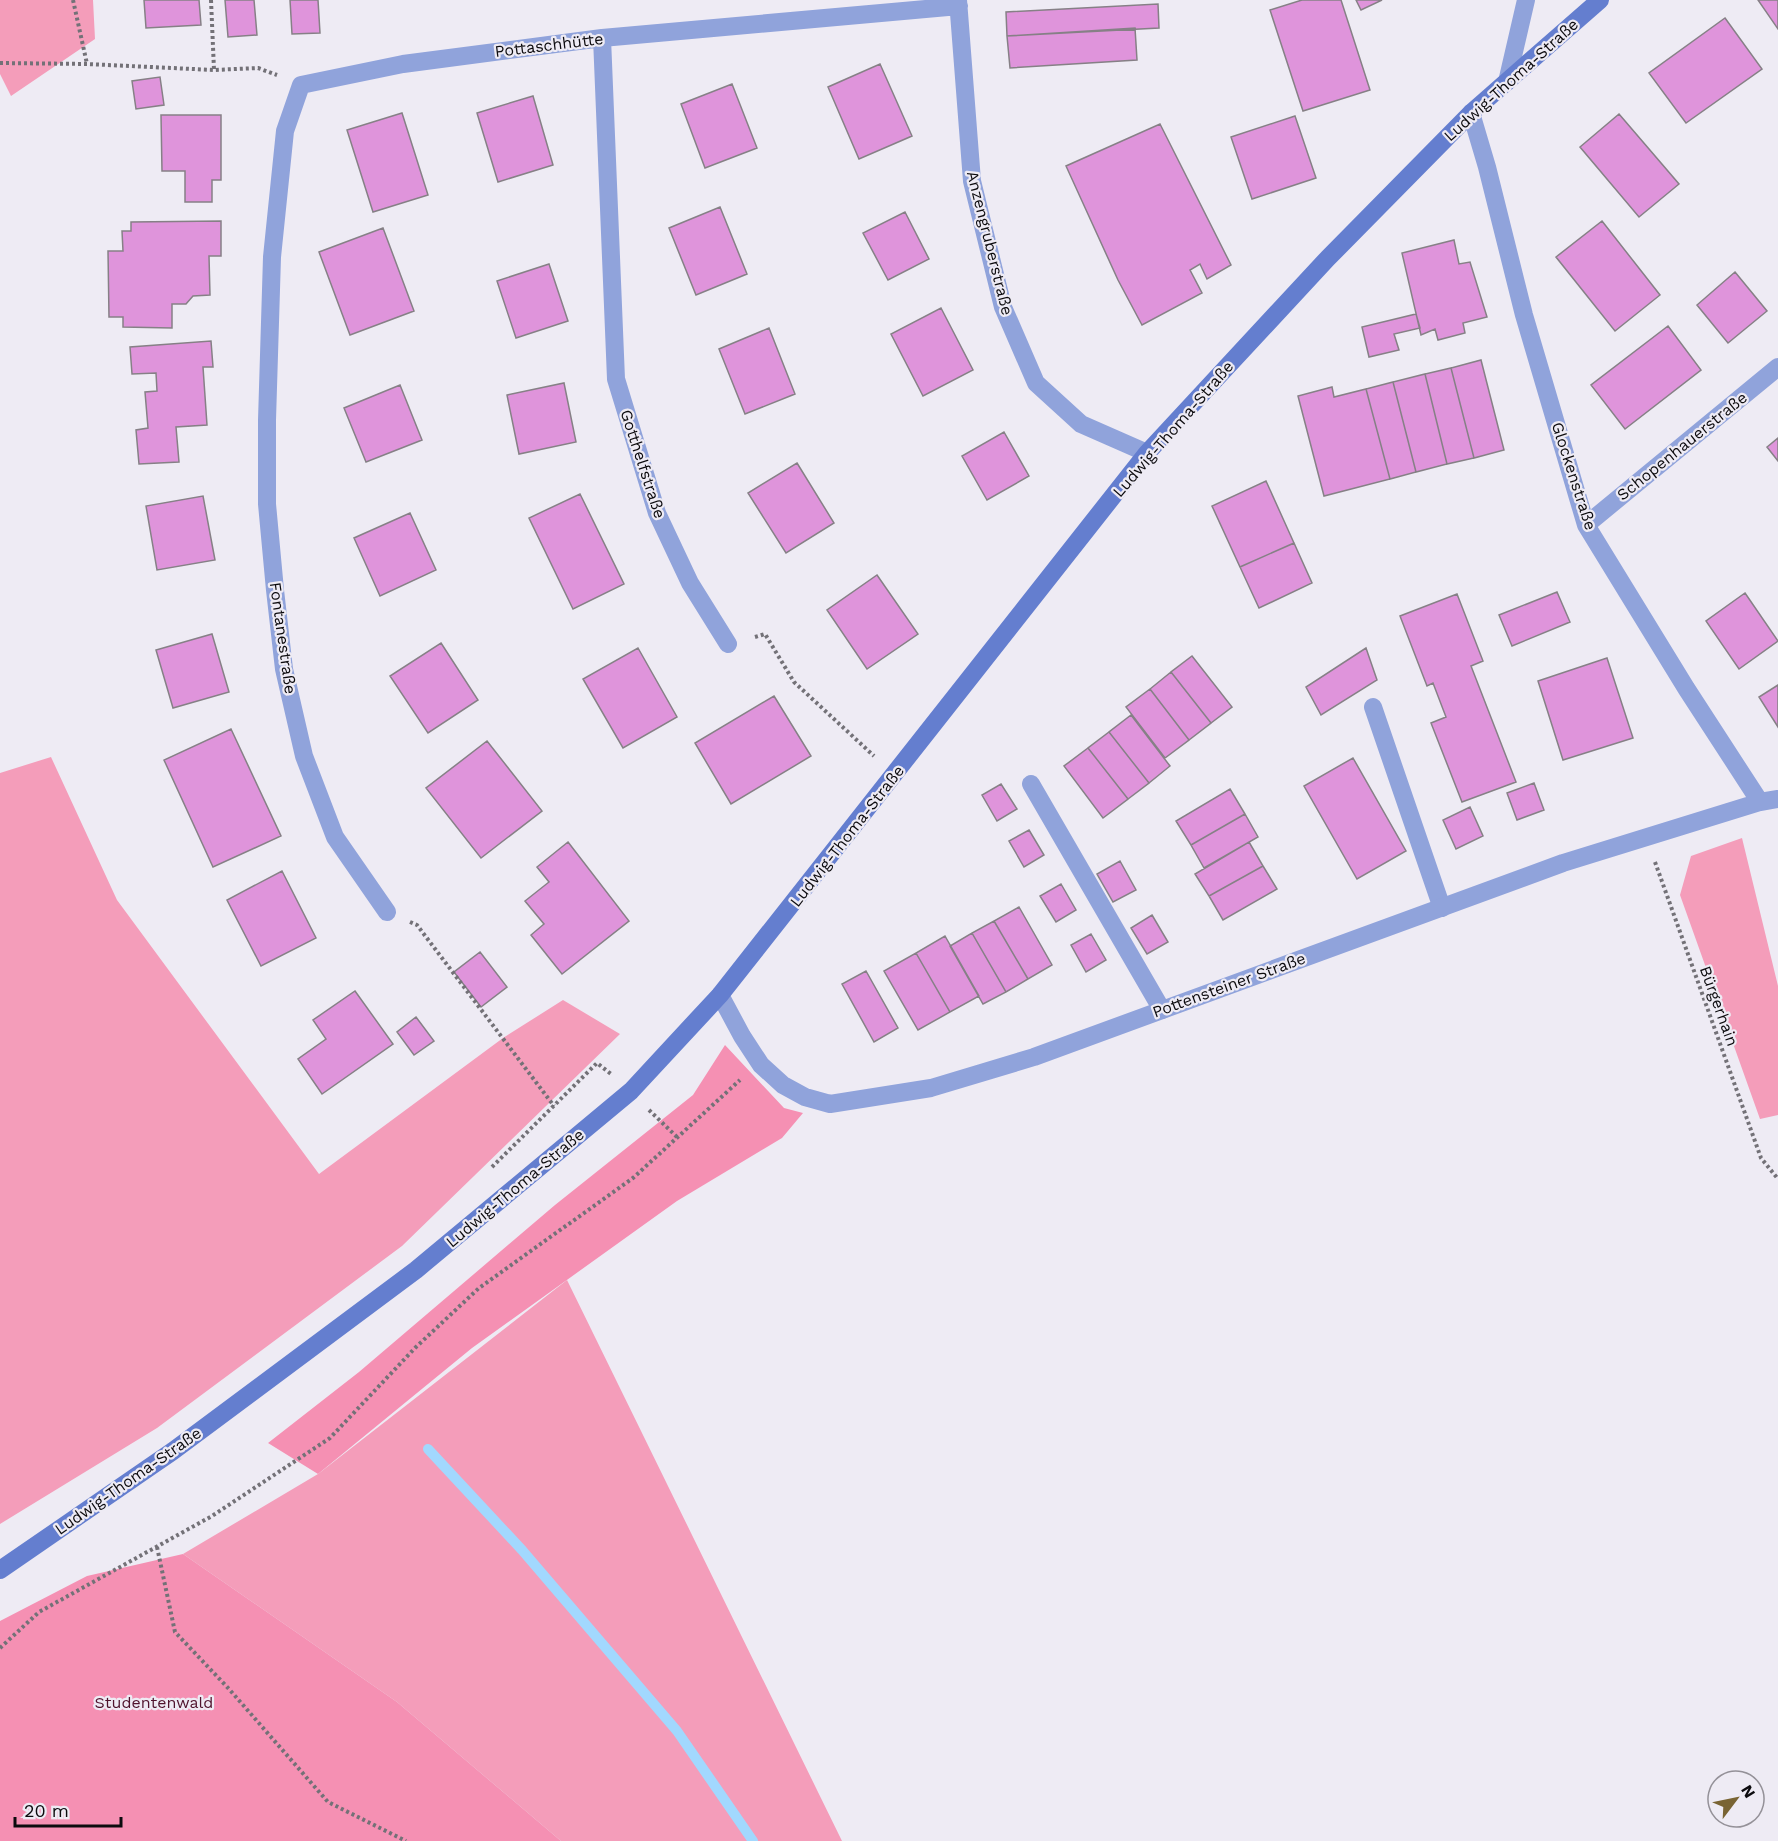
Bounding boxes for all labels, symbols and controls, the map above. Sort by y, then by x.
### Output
street label: Ludwig-Thoma-Straße [1440,15,1582,145]
street label: Pottaschhütte [494,29,604,61]
street label: Anzengruberstraße [963,169,1017,317]
street label: Ludwig-Thoma-Straße [1109,357,1237,501]
street label: Schopenhauerstraße [1613,388,1751,504]
street label: Gotthelfstraße [616,407,670,521]
street label: Glockenstraße [1548,420,1600,532]
street label: Fontanestraße [266,581,300,695]
street label: Ludwig-Thoma-Straße [786,762,908,910]
street label: Pottensteiner Straße [1150,948,1308,1022]
street label: Bürgerhain [1696,963,1742,1049]
street label: Ludwig-Thoma-Straße [442,1125,588,1251]
street label: Ludwig-Thoma-Straße [51,1423,205,1539]
park label: Studentenwald [95,1693,213,1712]
north arrow [1706,1769,1766,1829]
text: N [1737,1781,1759,1801]
scale bar [15,1790,122,1828]
text: 20 m [24,1800,69,1821]

